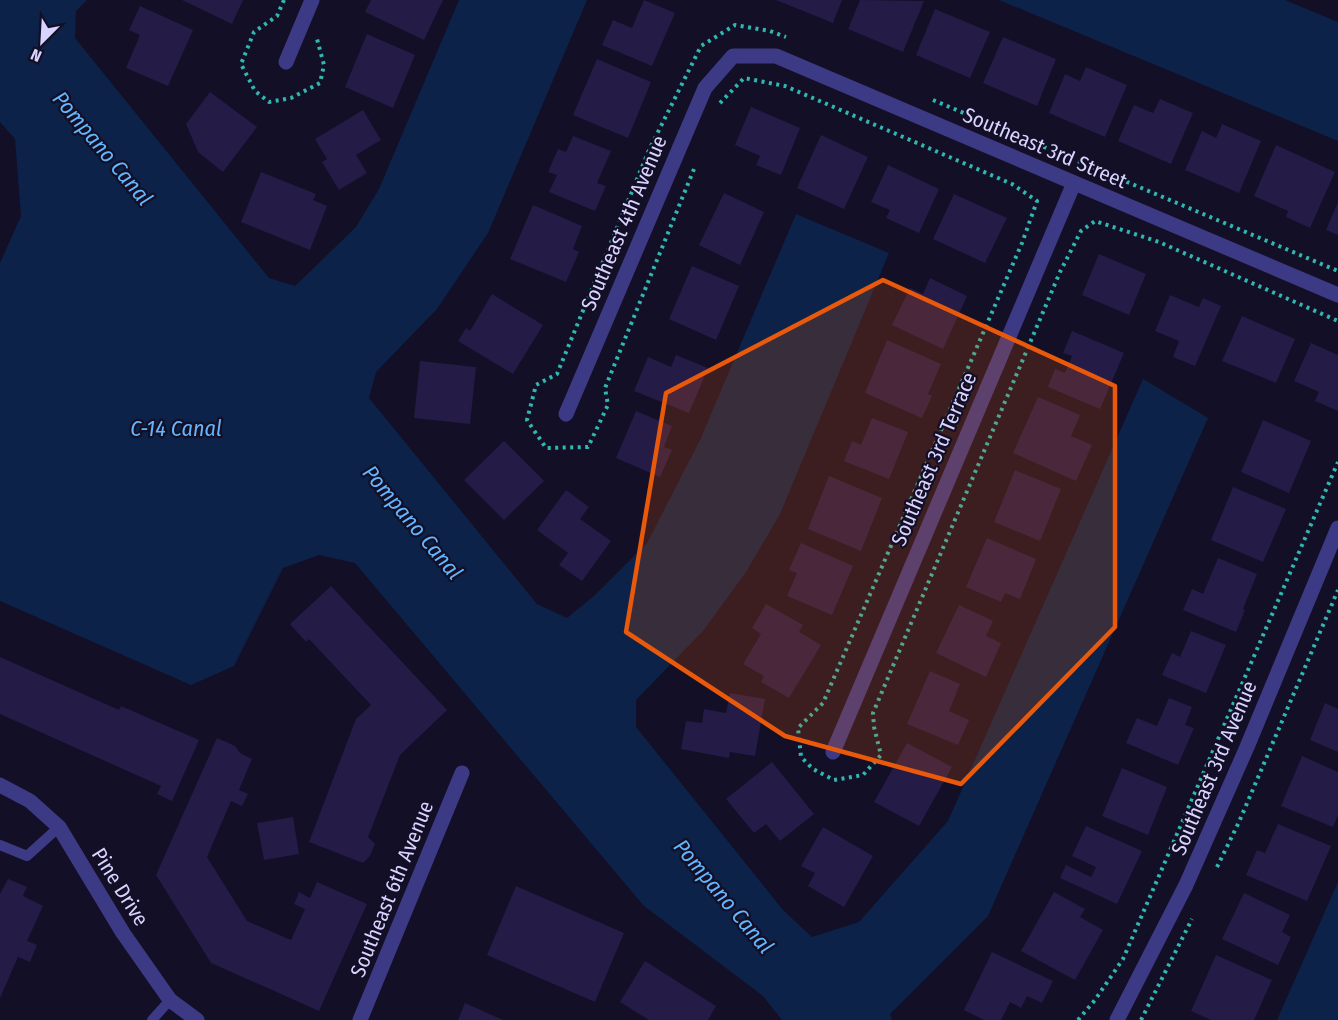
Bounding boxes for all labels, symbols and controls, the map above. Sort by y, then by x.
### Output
north arrow [12,12,72,72]
text: N [28,45,44,66]
water label: Pompano Canal [47,86,158,211]
street label: Southeast 3rd Street [959,102,1131,194]
street label: Southeast 4th Avenue [575,132,673,314]
street label: Southeast 3rd Terrace [886,368,982,550]
water label: C-14 Canal [130,415,222,442]
water label: Pompano Canal [357,460,468,585]
street label: Southeast 3rd Avenue [1166,677,1262,859]
street label: Southeast 6th Avenue [345,797,439,981]
water label: Pompano Canal [668,834,779,959]
street label: Pine Drive [86,843,154,931]

